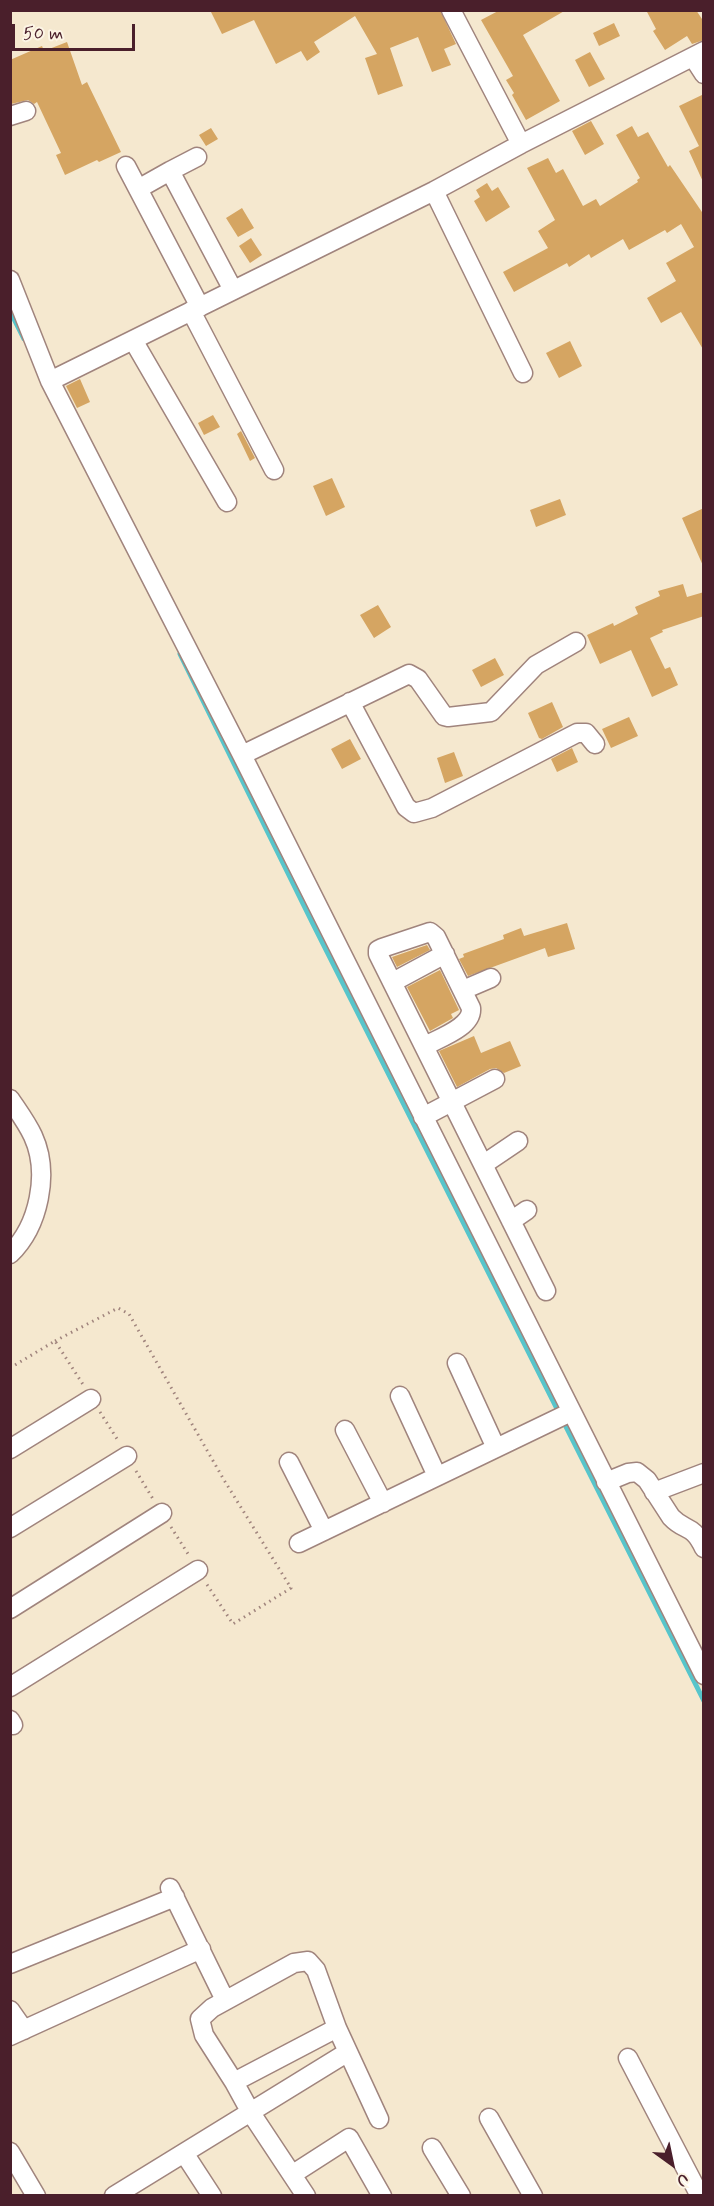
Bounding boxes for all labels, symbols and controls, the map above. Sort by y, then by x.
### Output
scale bar [15,12,138,50]
text: 50 m [23,22,63,46]
north arrow [642,2134,702,2194]
text: U [672,2168,692,2191]

